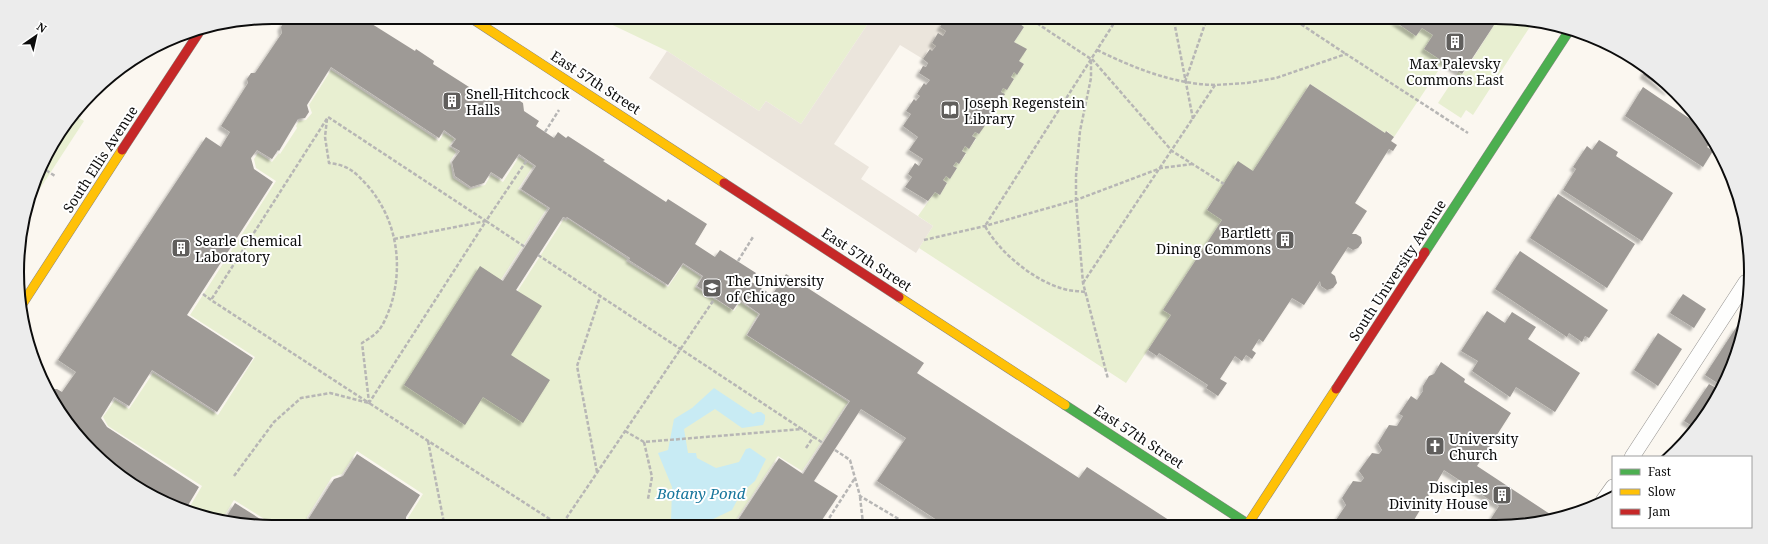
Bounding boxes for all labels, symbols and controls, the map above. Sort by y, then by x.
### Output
north arrow [16,16,56,56]
text: N [34,19,50,36]
building icon: Max Palevsky Commons East [1444,31,1466,53]
street label: East 57th Street [547,46,645,118]
place label: Max Palevsky Commons East [1406,54,1504,89]
place label: Snell-Hitchcock Halls [466,84,570,119]
building icon: Snell-Hitchcock Halls [441,90,463,112]
place label: Joseph Regenstein Library [963,93,1085,128]
library icon: Joseph Regenstein Library [939,99,961,121]
street label: South Ellis Avenue [58,102,142,216]
street label: South University Avenue [1344,196,1450,344]
street label: East 57th Street [818,223,916,295]
place label: Bartlett Dining Commons [1156,223,1271,258]
building icon: Bartlett Dining Commons [1274,229,1296,251]
place label: Searle Chemical Laboratory [195,231,303,266]
building icon: Searle Chemical Laboratory [170,237,192,259]
place label: The University of Chicago [726,271,824,306]
school or university icon: The University of Chicago [701,277,723,299]
street label: East 57th Street [1090,400,1188,472]
place label: University Church [1449,429,1518,464]
church icon: University Church [1424,435,1446,457]
legend [1612,456,1752,528]
text: Fast [1648,463,1671,480]
place label: Disciples Divinity House [1389,478,1488,513]
water label: Botany Pond [656,483,746,503]
text: Slow [1648,483,1676,500]
building icon: Disciples Divinity House [1491,484,1513,506]
text: Jam [1647,503,1670,520]

